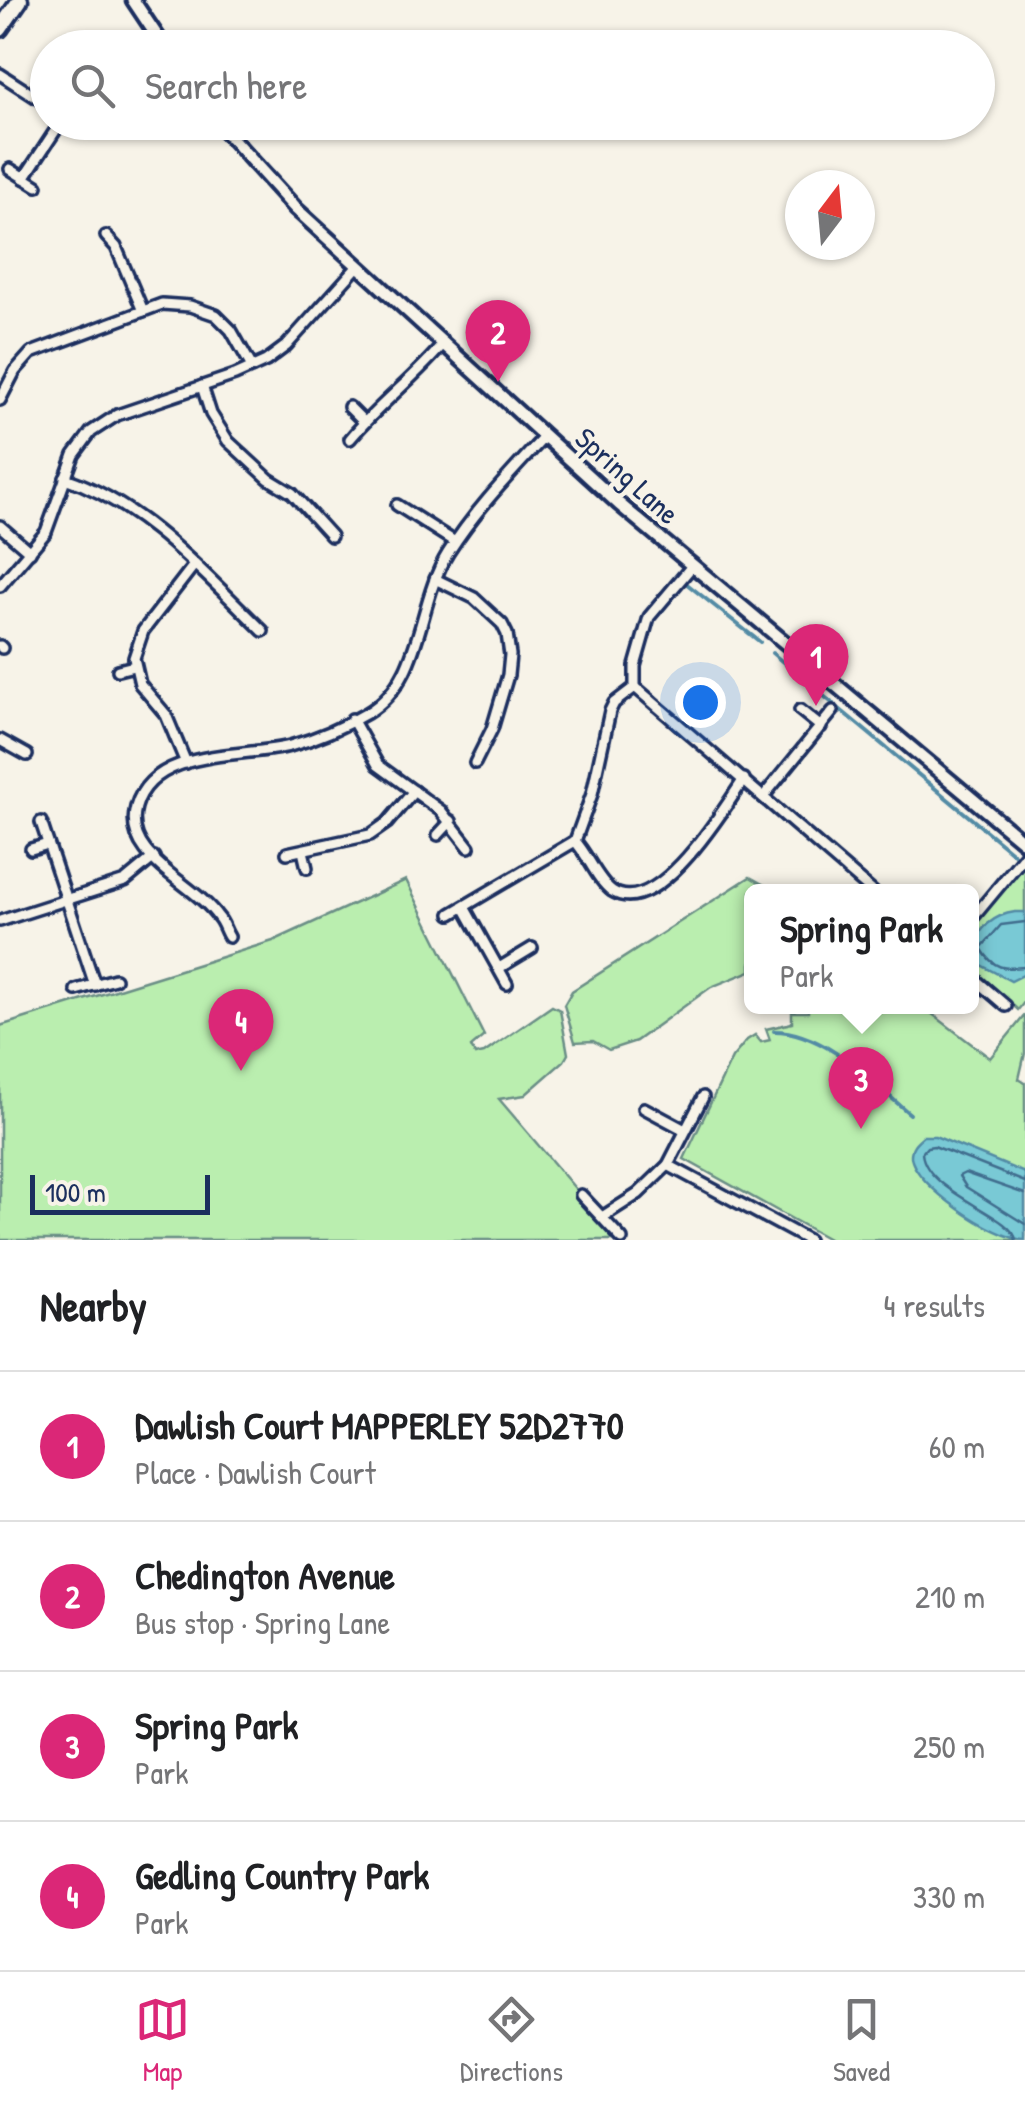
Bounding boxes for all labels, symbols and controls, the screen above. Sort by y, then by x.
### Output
search box [30,30,995,140]
icon: search [65,58,120,113]
text: Search here [145,59,307,111]
north arrow [785,170,875,260]
pin: 2 [466,300,530,382]
street label: Spring Lane [567,418,688,533]
pin: 1 [784,624,848,706]
your location [675,677,726,728]
popup [744,884,979,1014]
text: Spring Park [780,902,943,954]
text: Park [780,954,833,997]
pin: 4 [208,988,274,1071]
pin: 3 [828,1046,894,1129]
scale bar [30,1170,210,1214]
text: 100 m [45,1173,106,1211]
text: Nearby [40,1277,147,1334]
text: 4 results [884,1284,985,1327]
text: Dawlish Court MAPPERLEY 52D2770 [135,1399,624,1451]
text: 1 [67,1425,78,1468]
text: 60 m [929,1425,985,1468]
text: Place · Dawlish Court [135,1451,376,1494]
text: Chedington Avenue [135,1549,395,1601]
text: 2 [65,1575,80,1618]
text: 210 m [915,1575,985,1618]
text: Bus stop · Spring Lane [135,1601,390,1644]
text: Spring Park [135,1699,298,1751]
text: 3 [65,1725,80,1768]
text: 250 m [913,1725,985,1768]
text: Park [135,1751,189,1794]
text: Gedling Country Park [135,1849,429,1901]
text: 4 [66,1875,79,1918]
text: 330 m [913,1875,985,1918]
text: Park [135,1901,189,1944]
tab: Map [135,1992,190,2090]
tab: Directions [460,1992,563,2090]
tab: Saved [833,1992,890,2090]

